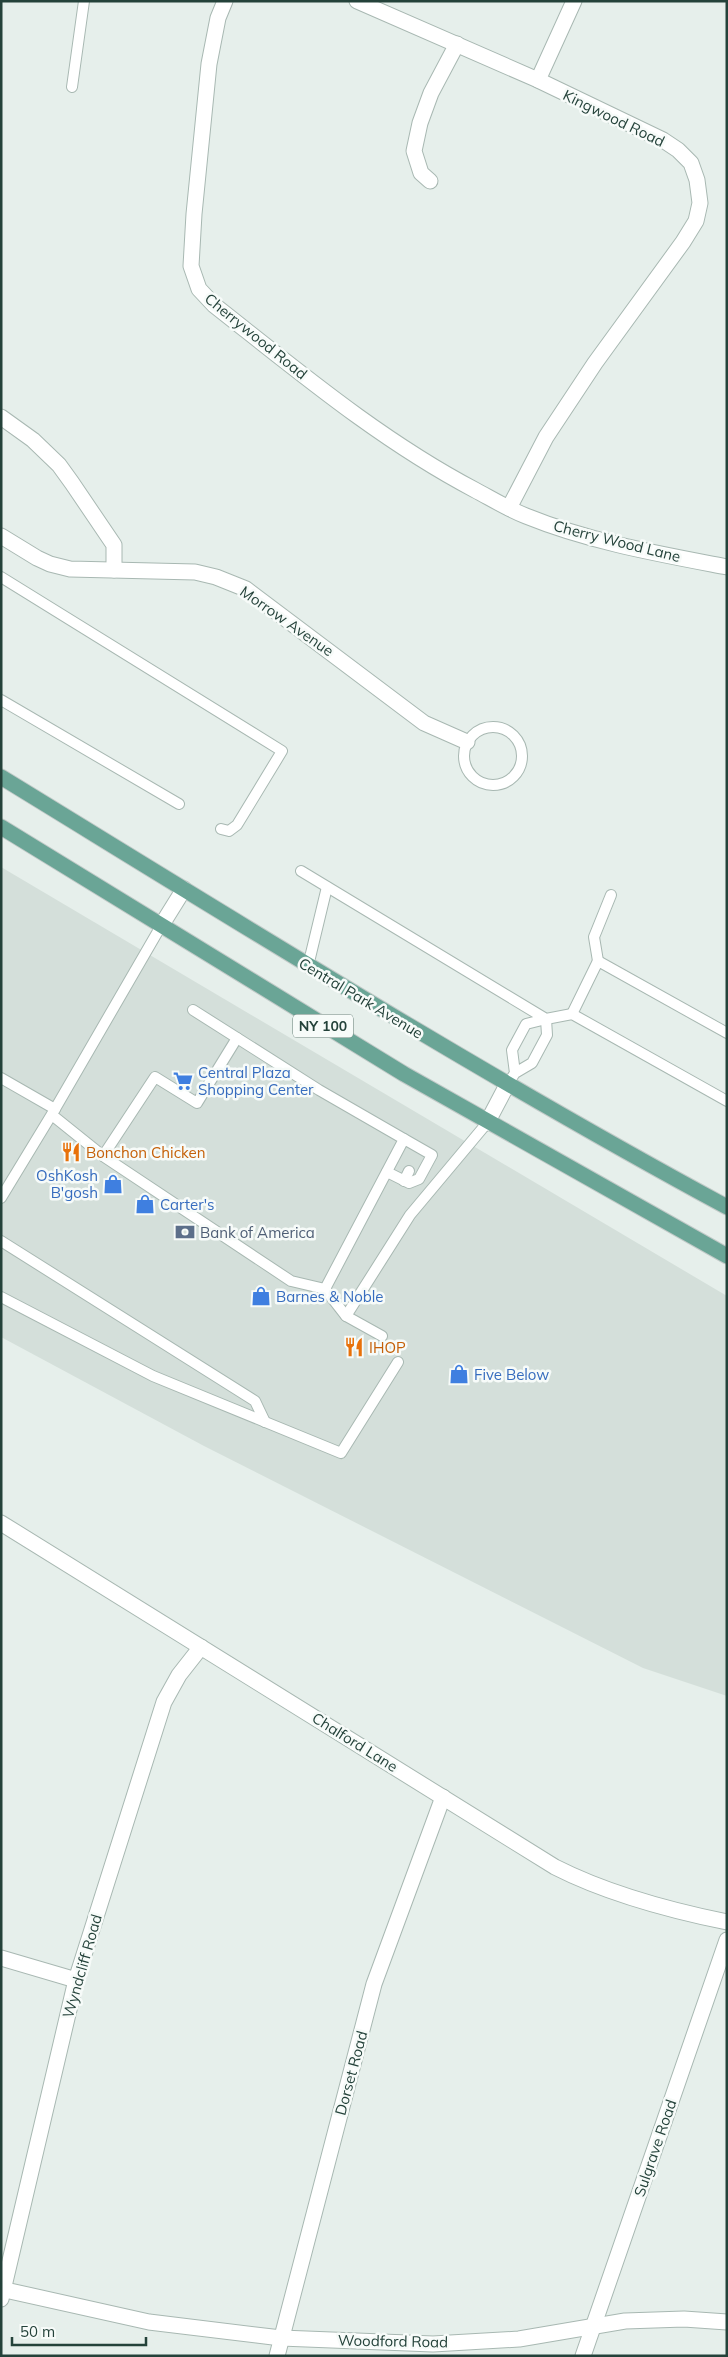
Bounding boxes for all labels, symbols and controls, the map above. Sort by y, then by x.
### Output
street label: Kingwood Road [560,85,668,151]
street label: Cherrywood Road [201,289,311,383]
street label: Cherry Wood Lane [551,516,683,566]
street label: Morrow Avenue [237,582,337,660]
street label: Central Park Avenue [295,953,427,1043]
road number: NY 100 [293,1014,353,1038]
place label: Central Plaza Shopping Center [198,1063,314,1099]
supermarket icon: Central Plaza Shopping Center [172,1070,194,1092]
restaurant icon: Bonchon Chicken [60,1141,82,1163]
place label: Bonchon Chicken [86,1143,206,1162]
place label: OshKosh B'gosh [36,1166,98,1202]
shop icon: OshKosh B'gosh [102,1173,124,1195]
shop icon: Carter's [134,1193,156,1215]
place label: Carter's [160,1195,214,1214]
bank icon: Bank of America [174,1221,196,1243]
place label: Bank of America [200,1223,315,1242]
shop icon: Barnes & Noble [250,1285,272,1307]
place label: Barnes & Noble [276,1287,383,1306]
restaurant icon: IHOP [343,1336,365,1358]
place label: IHOP [369,1338,406,1357]
shop icon: Five Below [448,1363,470,1385]
place label: Five Below [474,1365,549,1384]
street label: Chalford Lane [309,1708,401,1776]
street label: Wyndcliff Road [58,1912,106,2020]
street label: Dorset Road [331,2029,371,2117]
street label: Sulgrave Road [629,2097,681,2199]
scale bar [12,2314,146,2346]
text: 50 m [20,2322,55,2341]
street label: Woodford Road [338,2331,448,2351]

